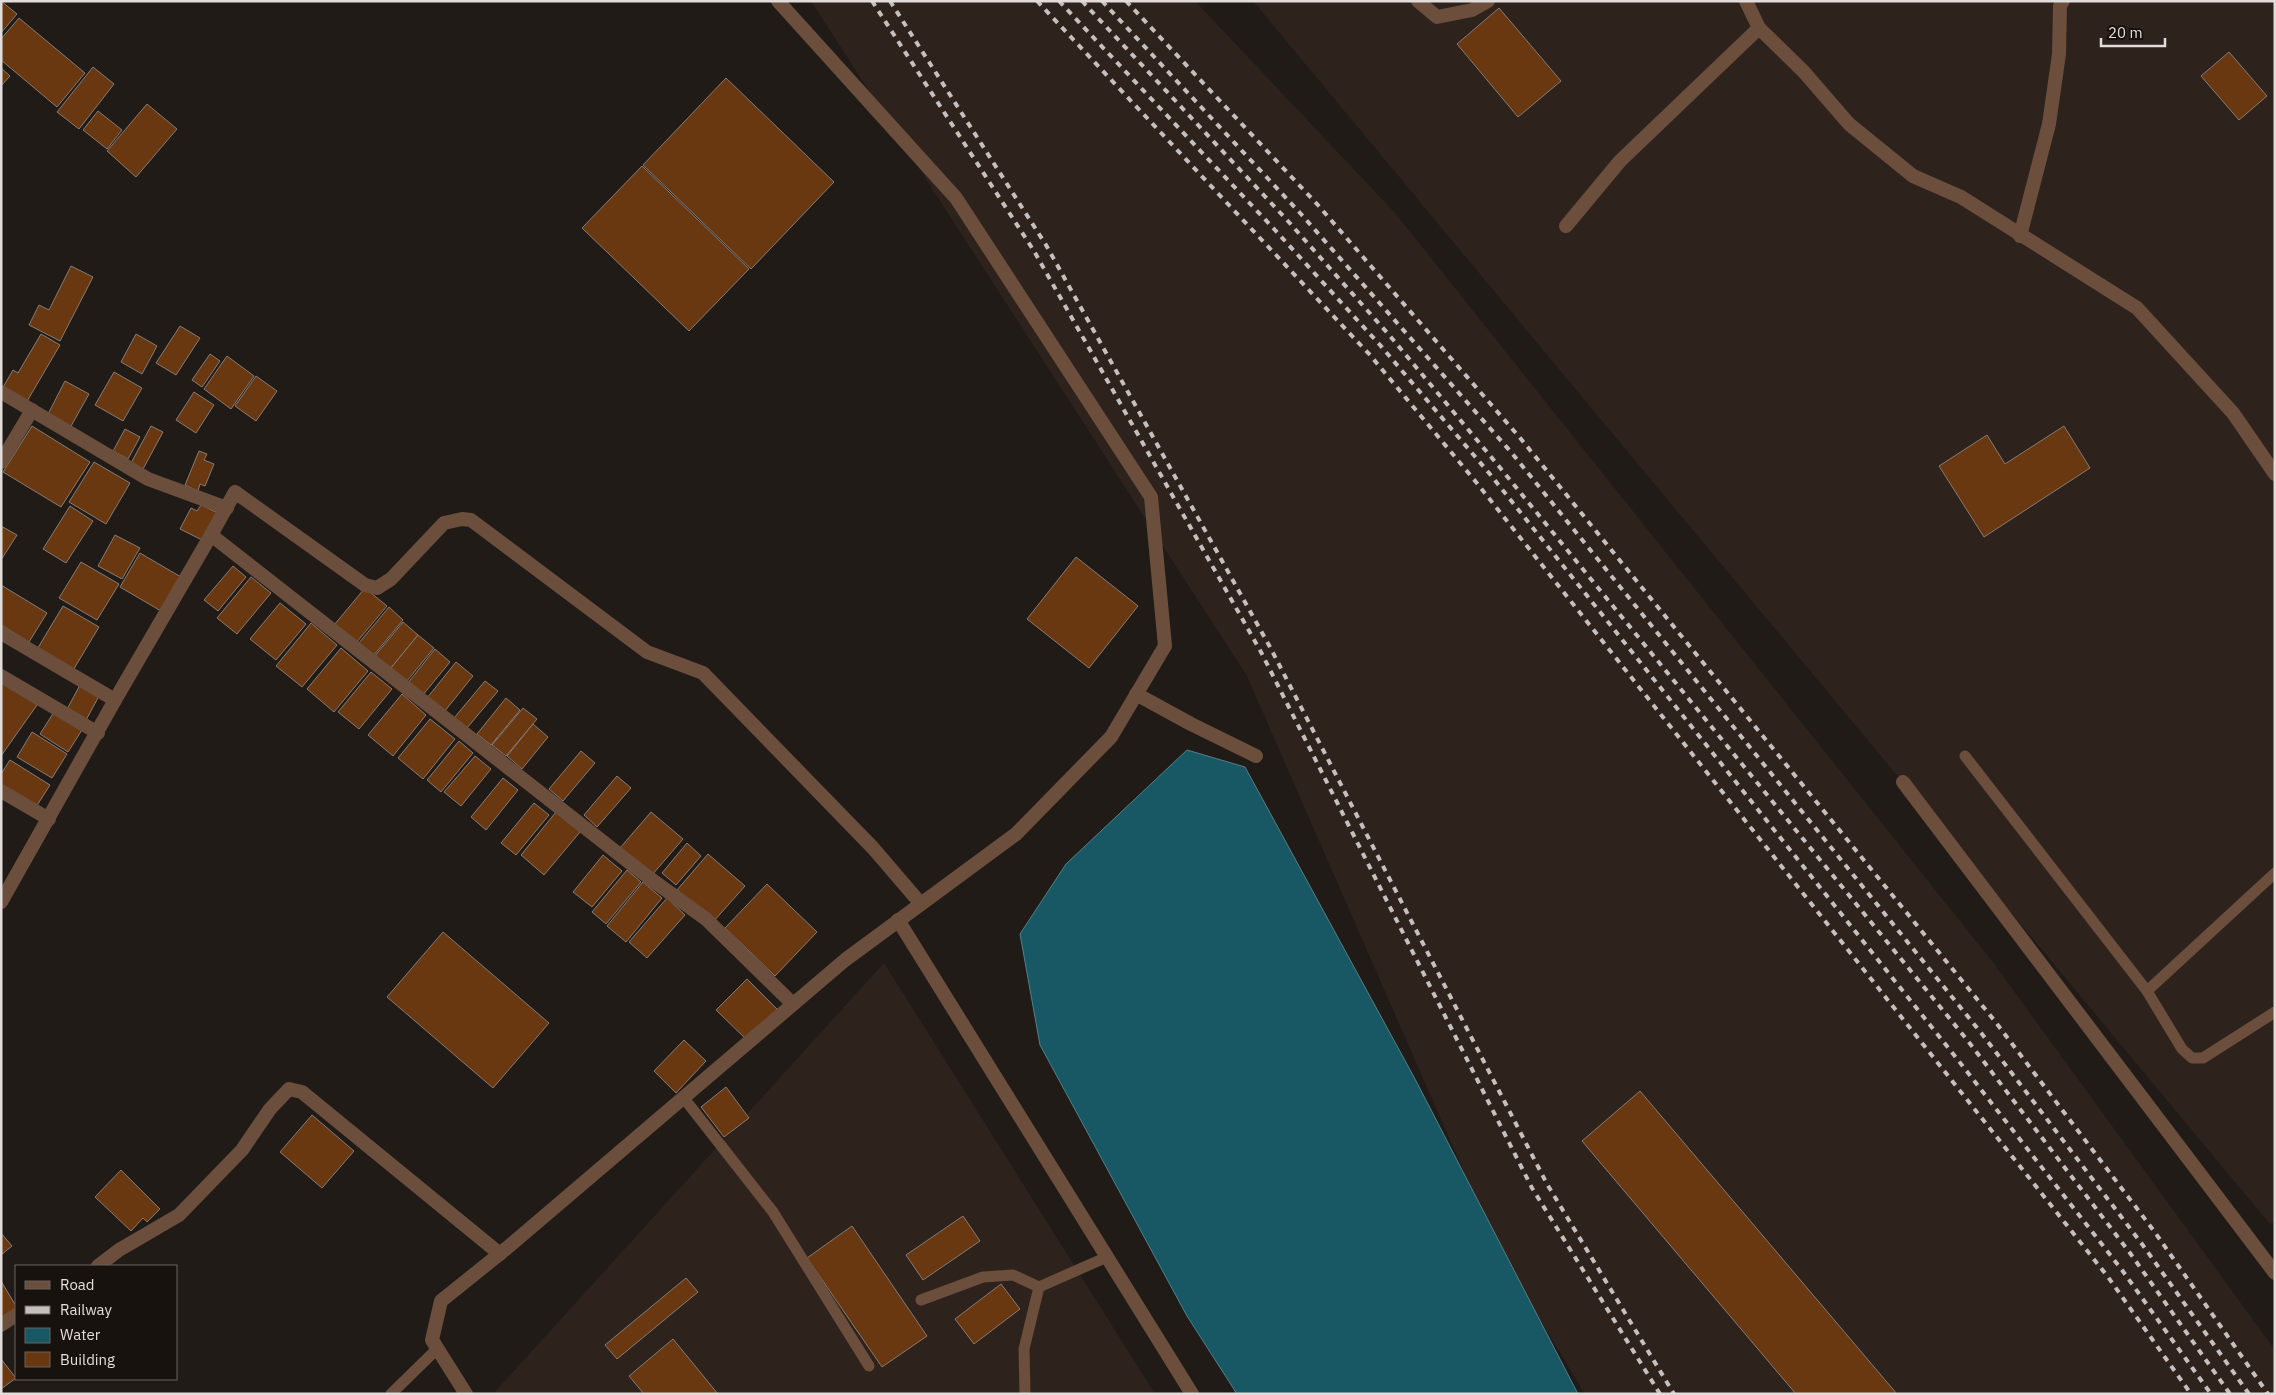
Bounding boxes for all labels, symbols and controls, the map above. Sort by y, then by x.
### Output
scale bar [2101,15,2165,47]
text: 20 m [2108,23,2143,42]
legend [15,1265,178,1380]
text: Road [60,1275,95,1294]
text: Railway [60,1300,113,1319]
text: Water [60,1325,101,1344]
text: Building [60,1350,115,1369]

